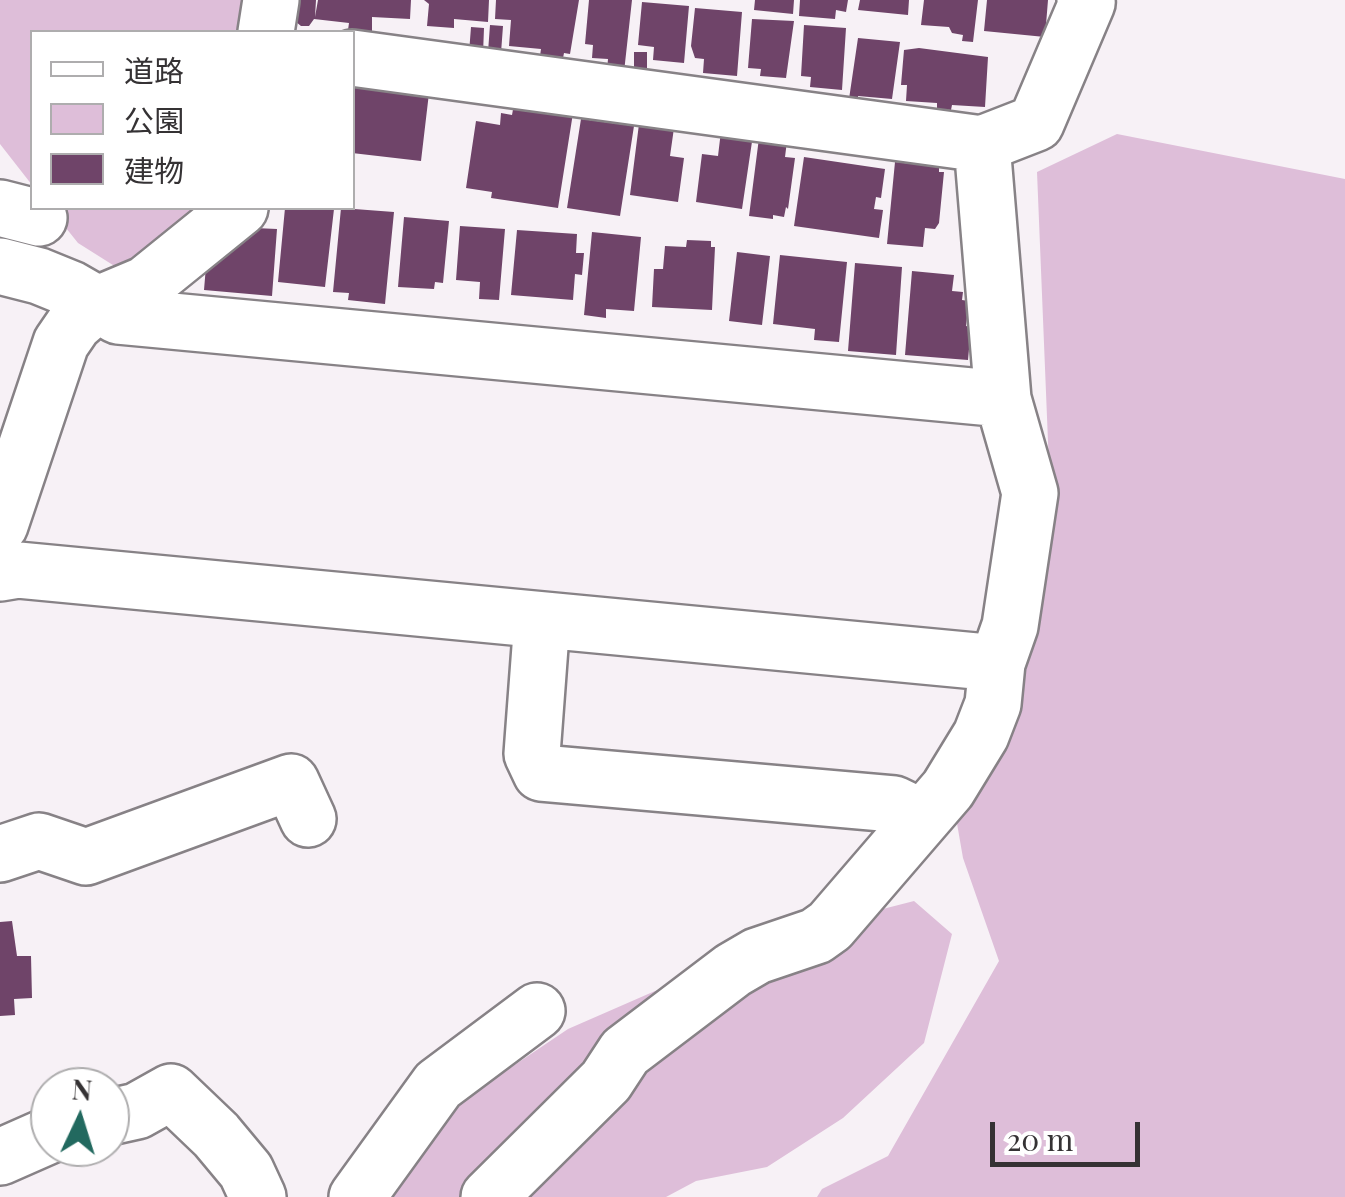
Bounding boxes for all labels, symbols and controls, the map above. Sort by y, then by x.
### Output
legend [30,30,355,210]
text: 道路 [124,50,184,90]
text: 公園 [124,100,184,140]
text: 建物 [124,150,184,190]
north arrow [30,1067,130,1167]
text: N [71,1069,93,1108]
scale bar [995,1102,1145,1164]
text: 20 m [1007,1119,1073,1159]

